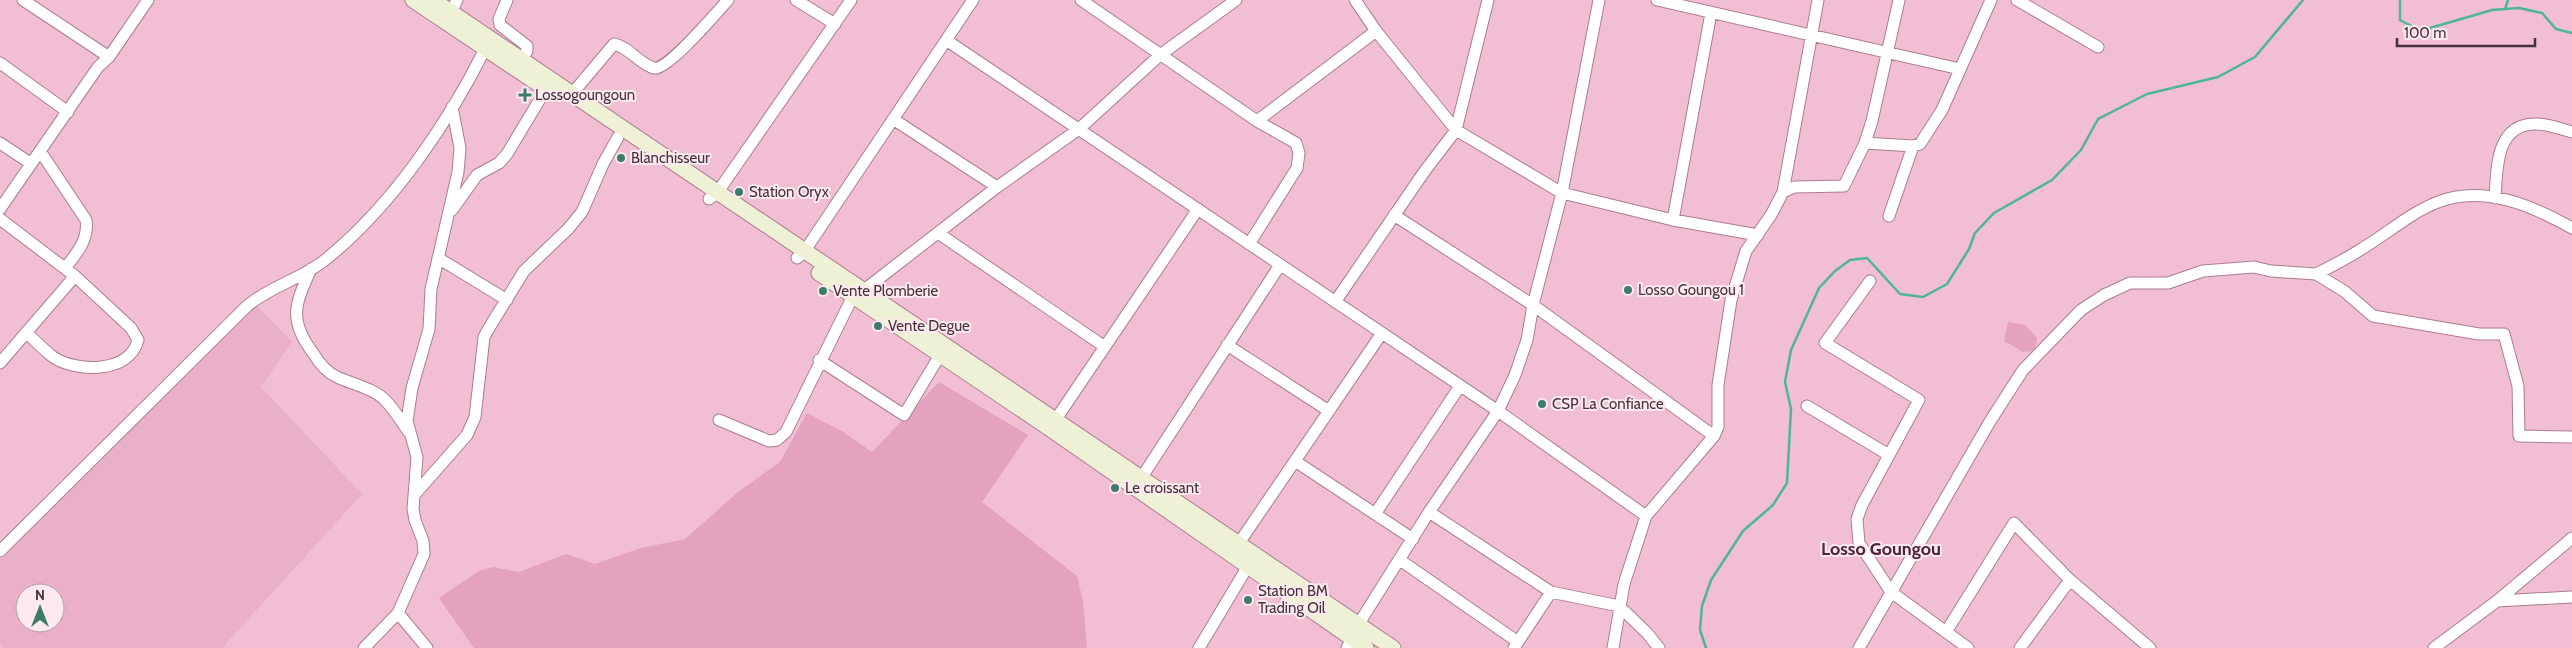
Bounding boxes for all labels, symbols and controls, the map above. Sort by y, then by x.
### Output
scale bar [2397,15,2534,47]
text: 100 m [2404,24,2446,42]
place label: Lossogoungoun [535,86,635,104]
marker: Lossogoungoun [519,89,531,101]
place label: Blanchisseur [631,149,710,167]
marker: Blanchisseur [615,152,627,164]
place label: Station Oryx [749,183,829,201]
marker: Station Oryx [733,186,745,198]
place label: Losso Goungou 1 [1638,281,1744,299]
place label: Vente Plomberie [833,282,939,300]
marker: Losso Goungou 1 [1622,284,1634,296]
marker: Vente Plomberie [817,285,829,297]
place label: Vente Degue [888,317,970,335]
marker: Vente Degue [872,320,884,332]
place label: CSP La Confiance [1552,395,1664,413]
marker: CSP La Confiance [1536,398,1548,410]
place label: Le croissant [1125,479,1199,497]
marker: Le croissant [1109,482,1121,494]
district label: Losso Goungou [1821,538,1941,560]
place label: Station BM Trading Oil [1258,582,1328,617]
north arrow [15,583,65,633]
text: N [35,586,45,604]
marker: Station BM Trading Oil [1242,594,1254,606]

